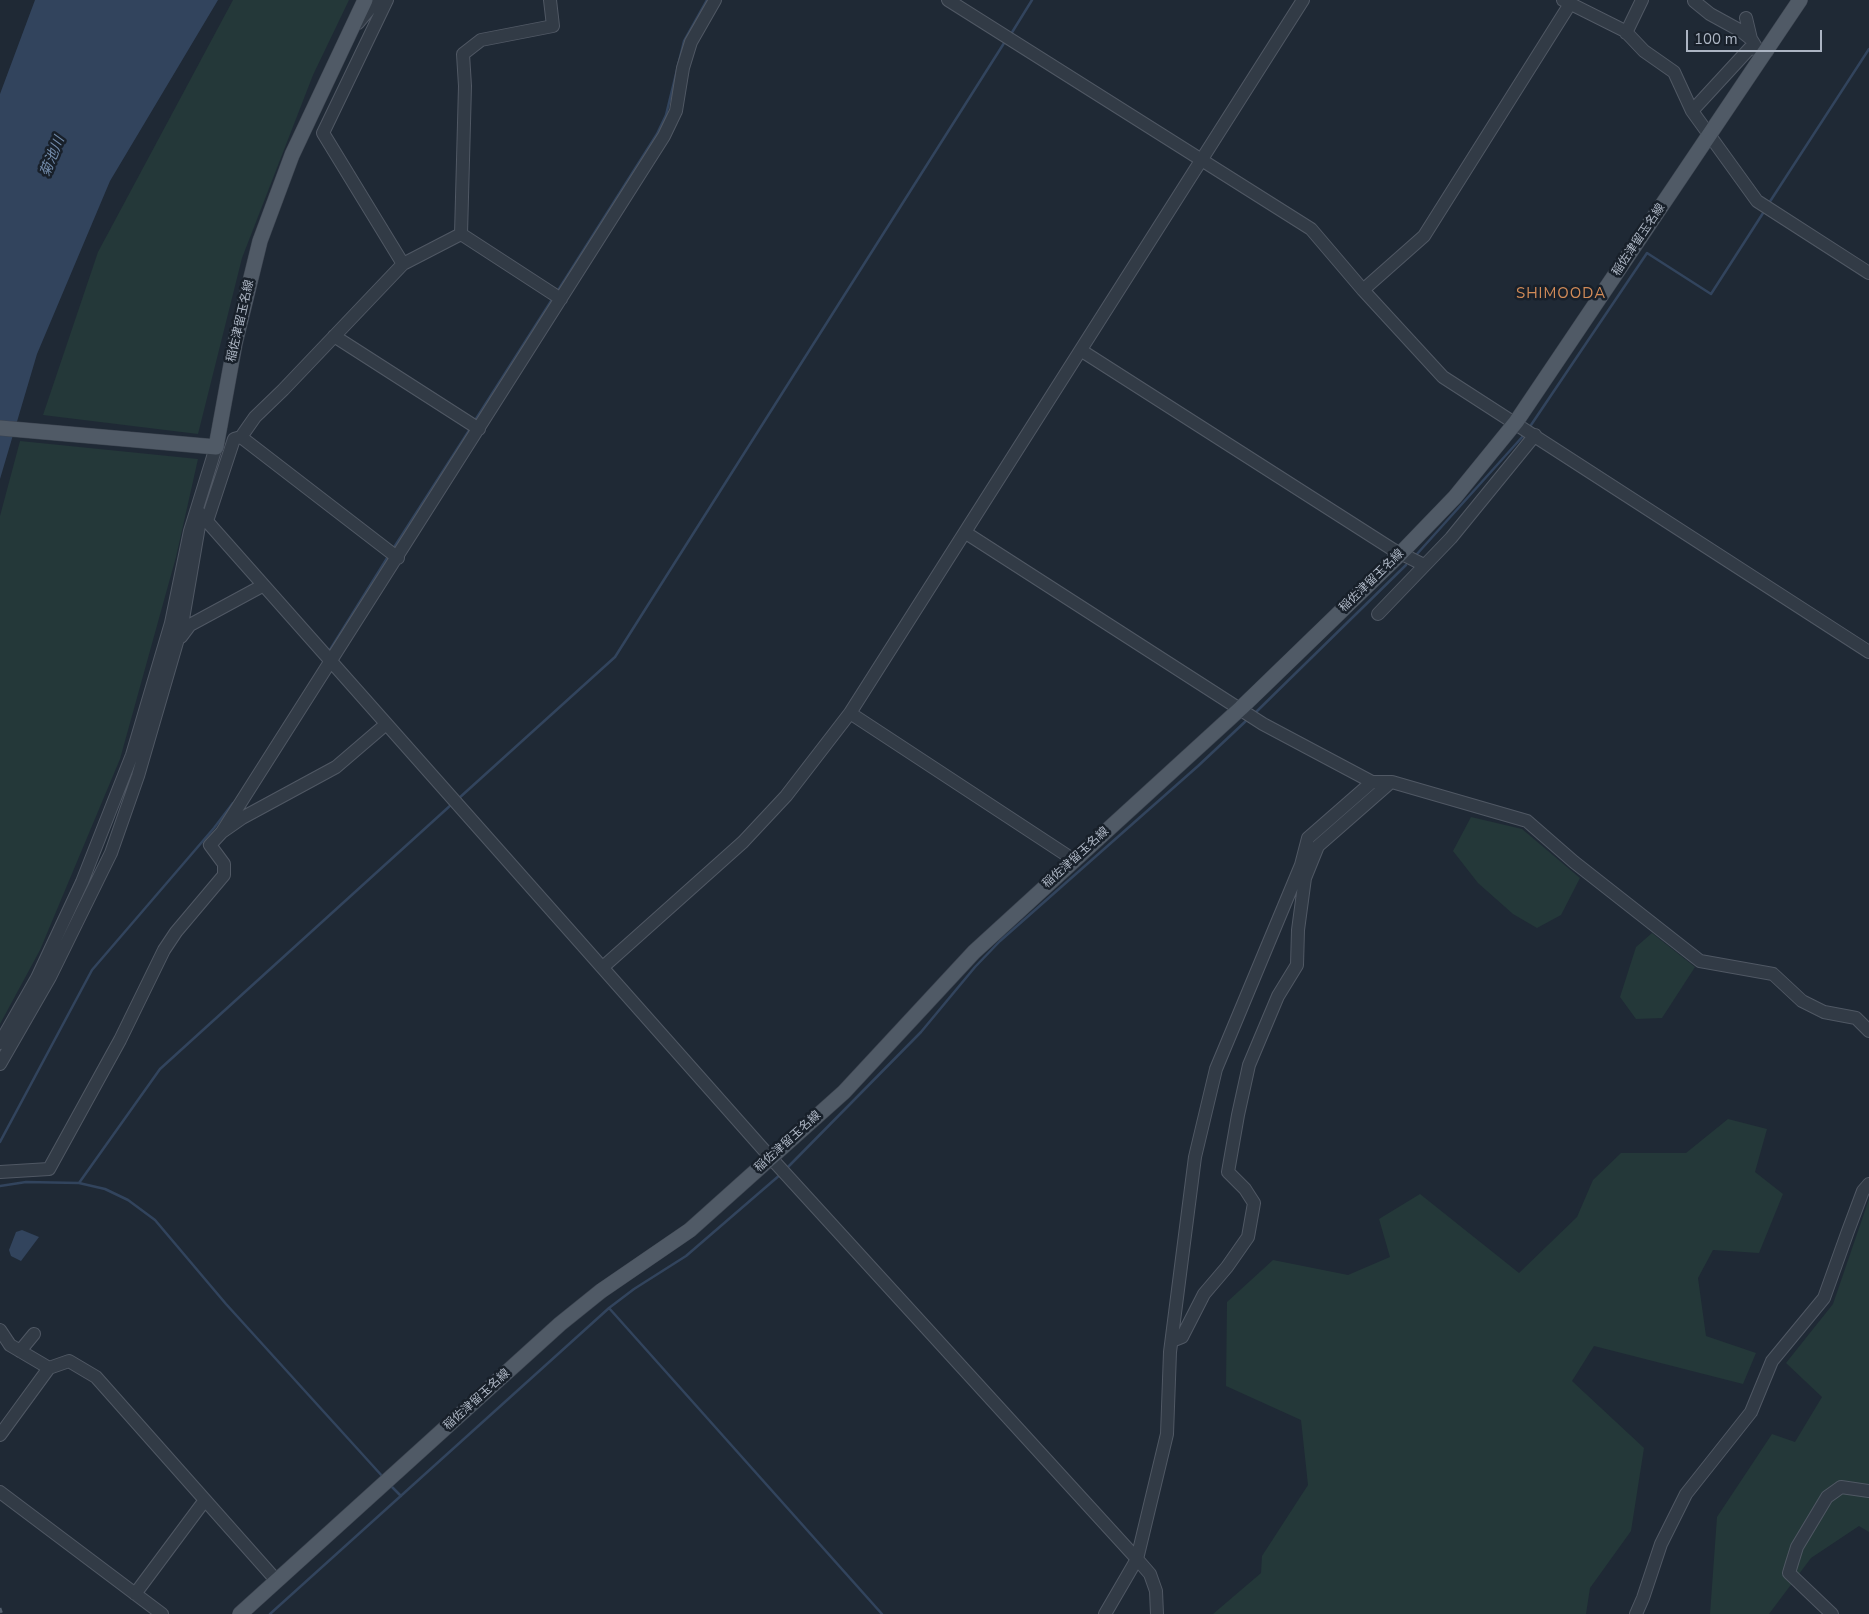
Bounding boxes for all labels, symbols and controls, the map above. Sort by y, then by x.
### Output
scale bar [1689,20,1825,52]
text: 100 m [1694,29,1738,49]
water label: 菊池川 [37,134,69,180]
street label: 稲佐津留玉名線 [1610,201,1668,279]
street label: 稲佐津留玉名線 [225,278,257,364]
district label: SHIMOODA [1515,285,1607,303]
street label: 稲佐津留玉名線 [1337,547,1407,615]
street label: 稲佐津留玉名線 [1040,825,1112,891]
street label: 稲佐津留玉名線 [752,1109,824,1175]
street label: 稲佐津留玉名線 [441,1367,513,1433]

